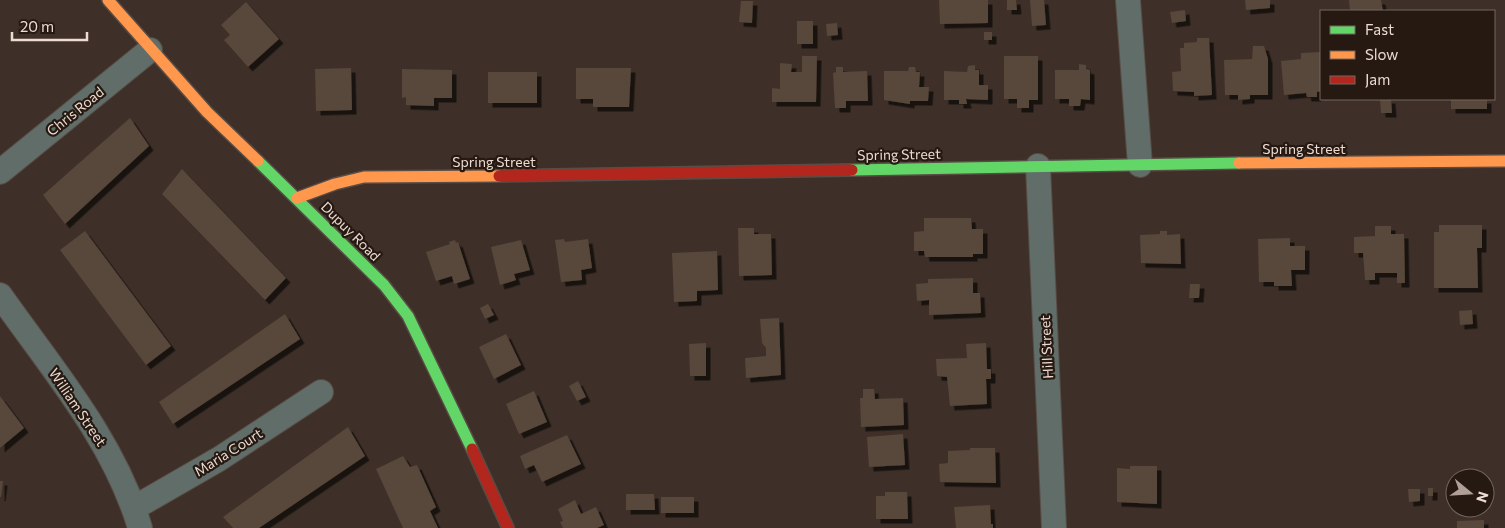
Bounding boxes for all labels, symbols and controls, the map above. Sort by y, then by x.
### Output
scale bar [12,10,88,42]
legend [1320,10,1495,100]
text: 20 m [20,17,54,35]
text: Fast [1365,20,1394,38]
text: Slow [1365,45,1398,63]
text: Jam [1365,70,1390,88]
street label: Chris Road [43,83,107,139]
street label: Spring Street [1262,140,1346,157]
street label: Spring Street [857,145,941,163]
street label: Spring Street [452,153,536,170]
street label: Dupuy Road [318,198,384,264]
street label: Hill Street [1036,315,1056,379]
street label: William Street [46,365,110,449]
street label: Maria Court [191,424,265,480]
north arrow [1445,468,1495,518]
text: N [1473,490,1493,505]

